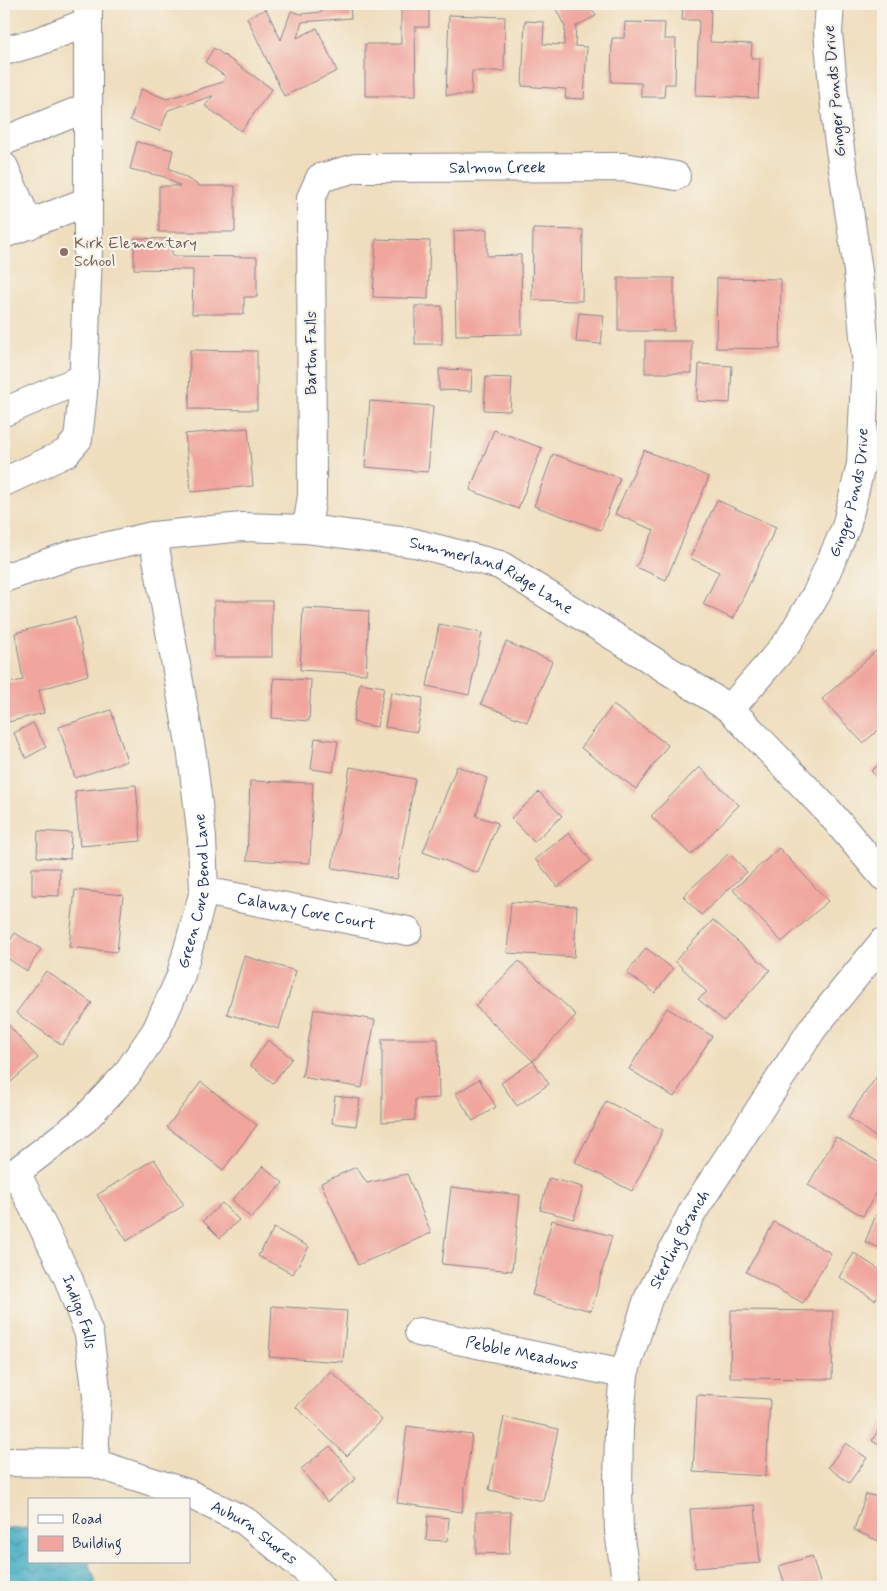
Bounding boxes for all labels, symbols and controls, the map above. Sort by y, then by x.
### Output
street label: Ginger Ponds Drive [819,24,852,158]
street label: Salmon Creek [449,157,546,178]
place label: Kirk Elementary School [74,233,197,272]
marker: Kirk Elementary School [58,246,70,258]
street label: Barton Falls [301,311,322,395]
street label: Ginger Ponds Drive [824,428,873,560]
street label: Summerland Ridge Lane [408,532,578,619]
street label: Green Cove Bend Lane [173,812,214,971]
street label: Calaway Cove Court [235,887,378,935]
street label: Sterling Branch [644,1186,715,1293]
street label: Indigo Falls [57,1272,101,1350]
street label: Pebble Meadows [464,1331,580,1375]
street label: Auburn Shores [208,1496,302,1569]
legend [28,1498,190,1564]
text: Road [72,1510,102,1530]
text: Building [72,1534,122,1555]

